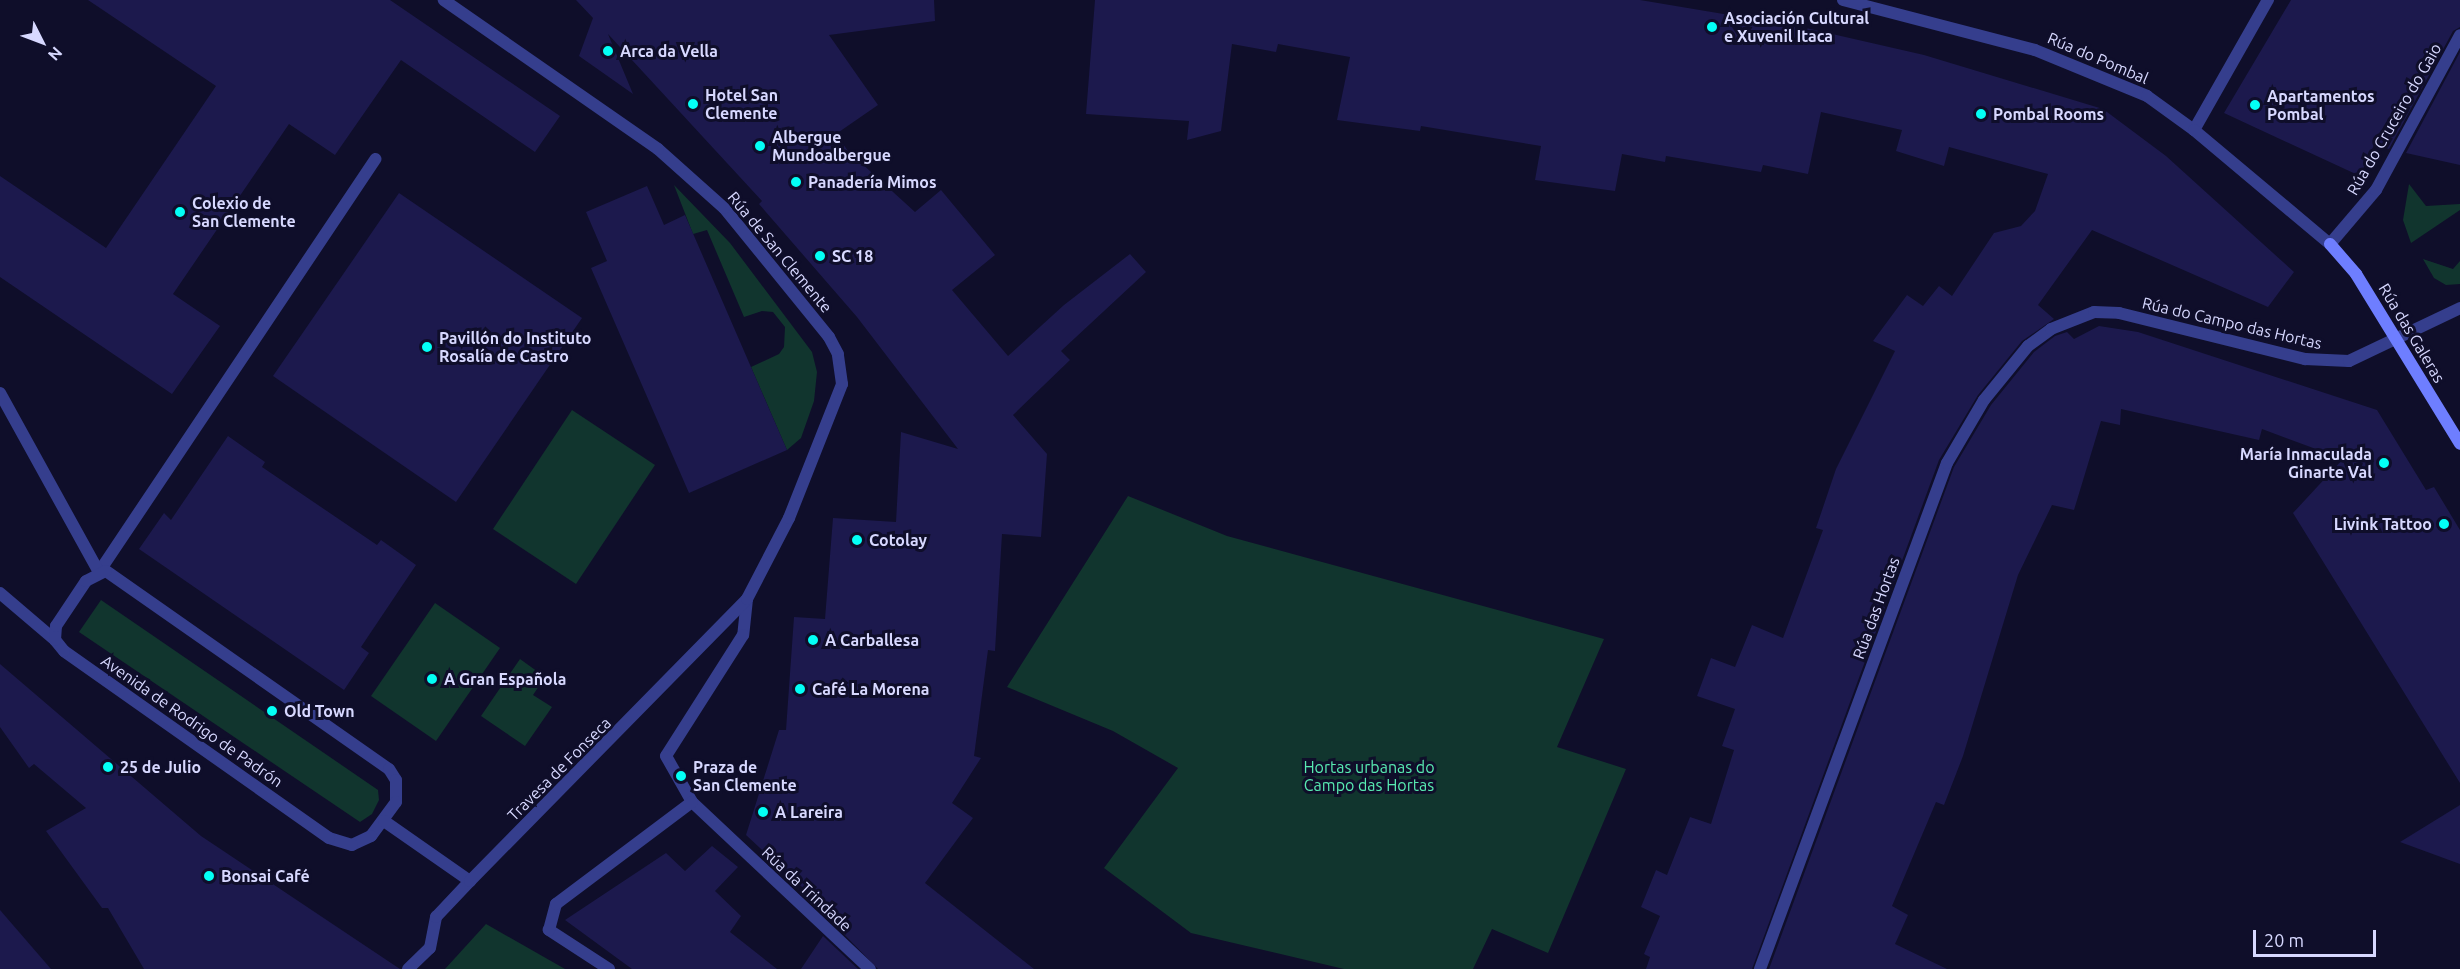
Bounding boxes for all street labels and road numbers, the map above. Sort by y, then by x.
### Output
street label: Rúa do Pombal [2045,28,2151,88]
street label: Rúa do Cruceiro do Gaio [2343,40,2445,198]
street label: Rúa de San Clemente [724,188,836,316]
street label: Rúa das Galeras [2375,280,2449,386]
street label: Rúa do Campo das Hortas [2140,293,2324,353]
street label: Rúa das Hortas [1849,554,1903,662]
street label: Avenida de Rodrigo de Padrón [98,651,286,791]
street label: Travesa de Fonseca [503,713,615,825]
street label: Rúa da Trindade [758,843,856,935]

